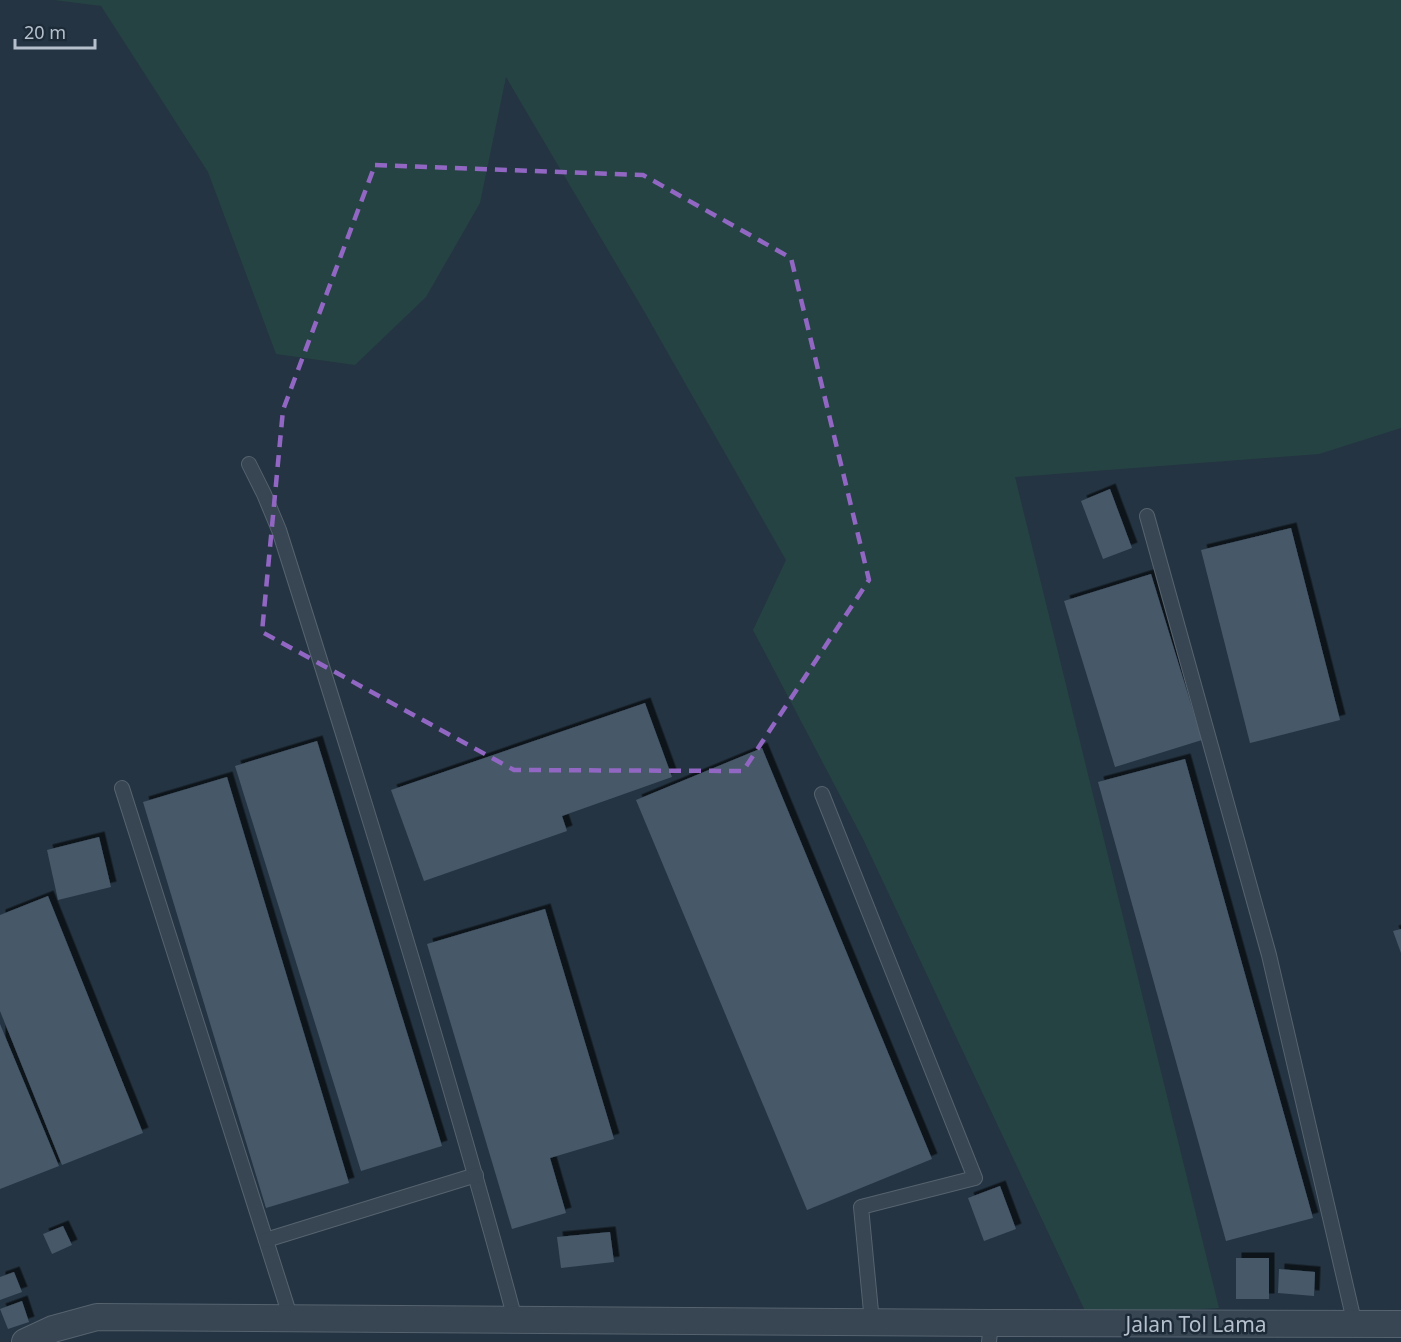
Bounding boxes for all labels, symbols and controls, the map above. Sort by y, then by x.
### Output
scale bar [15,12,94,50]
text: 20 m [24,20,66,44]
street label: Jalan Tol Lama [1123,1310,1267,1338]

